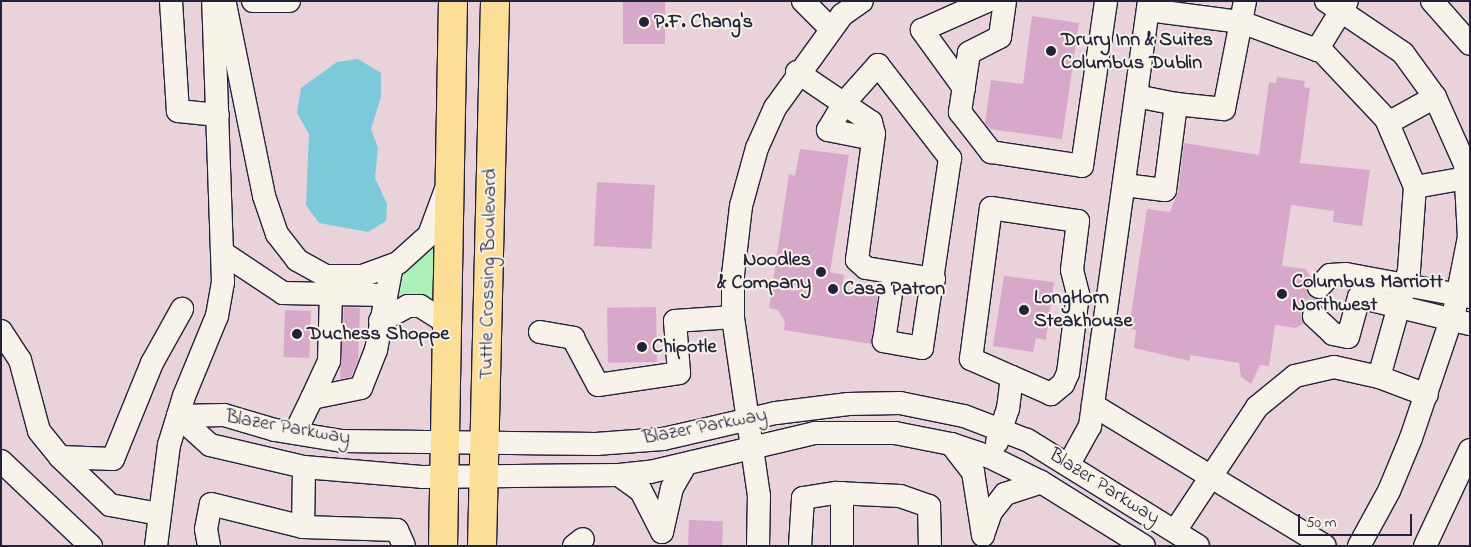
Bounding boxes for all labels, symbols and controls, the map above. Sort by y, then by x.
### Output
place label: P.F. Chang's [654,10,753,34]
marker: P.F. Chang's [638,16,650,28]
place label: Drury Inn & Suites Columbus Dublin [1061,28,1213,75]
marker: Drury Inn & Suites Columbus Dublin [1045,45,1057,57]
street label: Tuttle Crossing Boulevard [475,168,503,380]
place label: Noodles & Company [717,248,811,295]
marker: Noodles & Company [815,266,827,278]
place label: Columbus Marriott Northwest [1292,270,1443,317]
place label: Casa Patron [843,277,945,301]
marker: Casa Patron [827,283,839,295]
place label: LongHorn Steakhouse [1034,286,1132,333]
marker: Columbus Marriott Northwest [1276,288,1288,300]
marker: LongHorn Steakhouse [1018,304,1030,316]
place label: Duchess Shoppe [307,322,449,346]
marker: Duchess Shoppe [291,328,303,340]
place label: Chipotle [652,335,716,359]
marker: Chipotle [636,341,648,353]
street label: Blazer Parkway [641,403,769,451]
street label: Blazer Parkway [224,405,352,451]
street label: Blazer Parkway [1044,443,1164,531]
scale bar [1301,504,1415,536]
text: 50 m [1306,512,1336,534]

